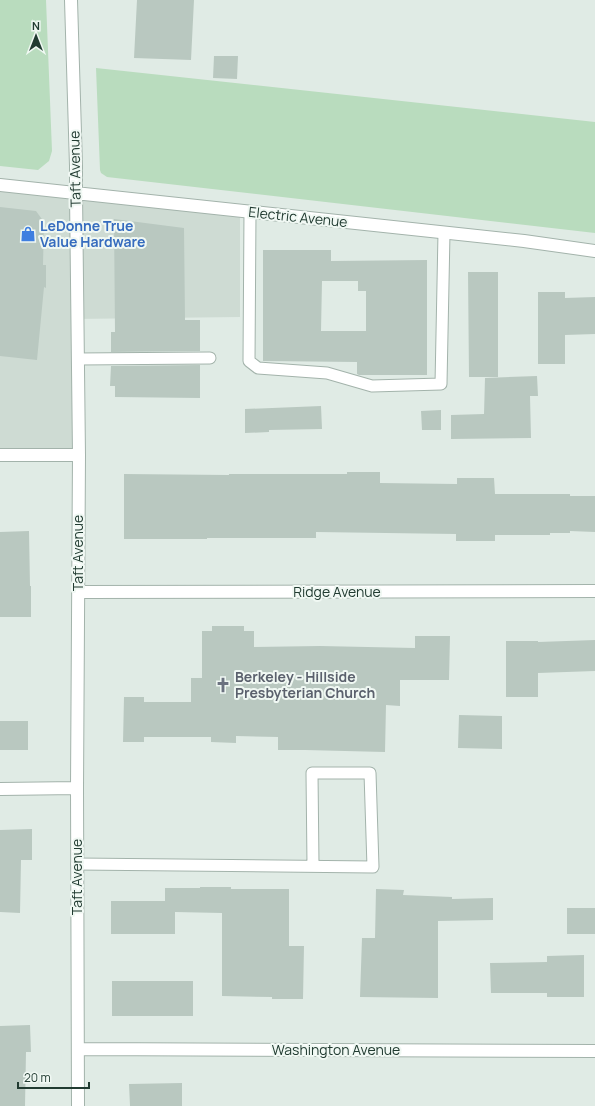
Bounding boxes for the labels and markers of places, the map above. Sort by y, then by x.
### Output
place label: LeDonne True Value Hardware [40,216,145,251]
shop icon: LeDonne True Value Hardware [19,225,37,243]
place label: Berkeley - Hillside Presbyterian Church [235,667,375,702]
church icon: Berkeley - Hillside Presbyterian Church [214,676,232,694]

